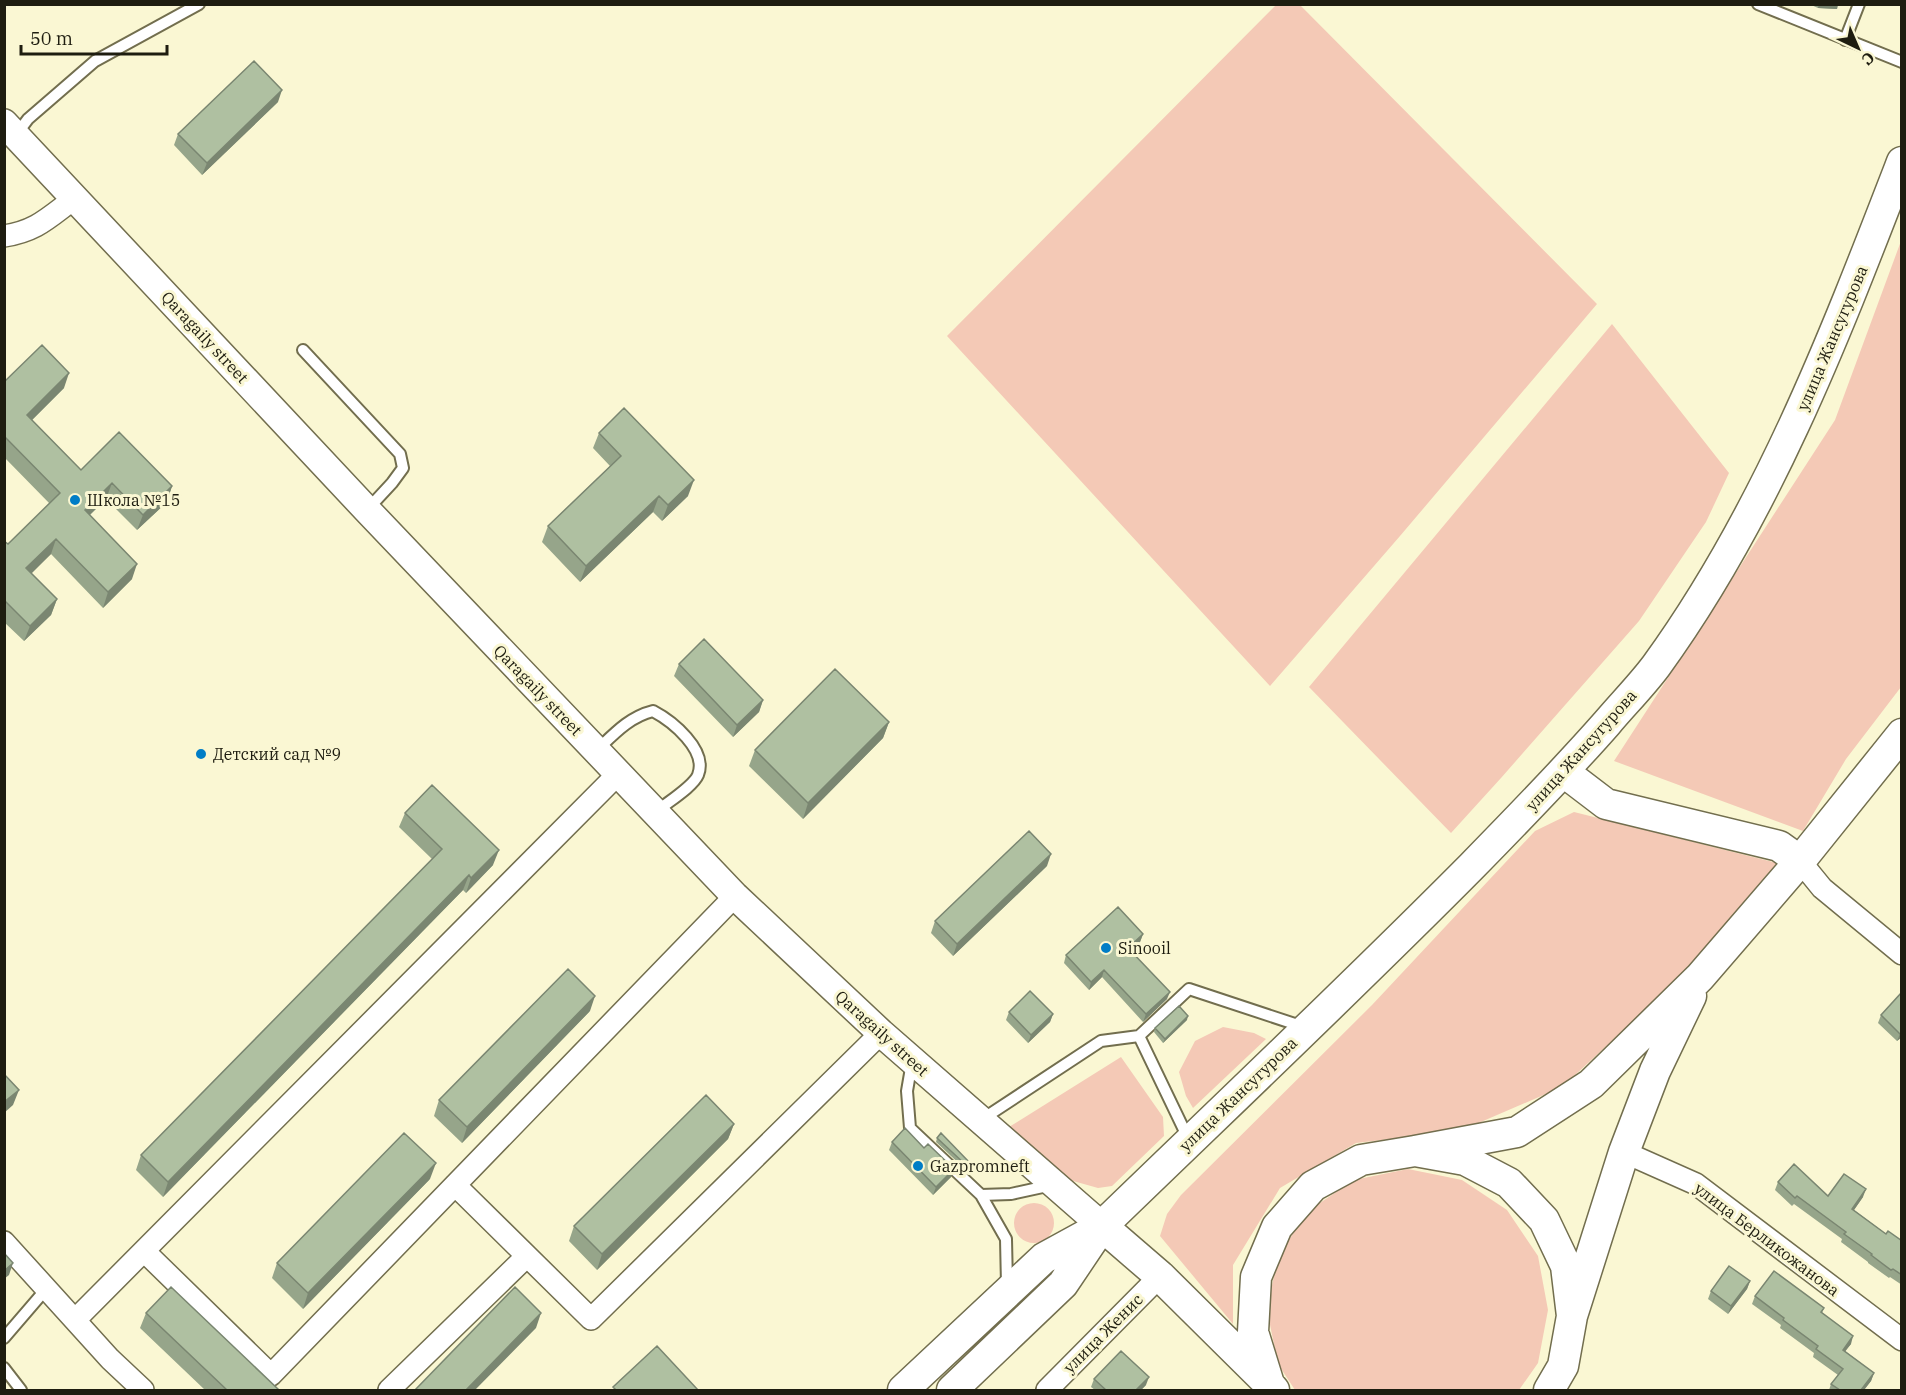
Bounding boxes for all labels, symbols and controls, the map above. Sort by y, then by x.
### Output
scale bar [21,18,166,56]
north arrow [1828,18,1888,78]
text: 50 m [30,27,73,50]
text: С [1858,48,1879,70]
street label: улица Жансугурова [1792,262,1872,414]
street label: Qaragaily street [157,287,253,387]
place label: Школа №15 [87,490,180,510]
marker: Школа №15 [68,493,82,507]
street label: Qaragaily street [490,640,587,740]
street label: улица Жансугурова [1521,685,1641,815]
place label: Детский сад №9 [213,744,341,764]
marker: Детский сад №9 [194,747,208,761]
place label: Sinooil [1118,938,1171,958]
marker: Sinooil [1099,941,1113,955]
street label: Qaragaily street [831,986,933,1080]
street label: улица Жансугурова [1175,1032,1301,1155]
place label: Gazpromneft [930,1156,1030,1176]
marker: Gazpromneft [911,1159,925,1173]
street label: улица Берликожанова [1691,1178,1844,1300]
street label: улица Женис [1059,1289,1147,1377]

